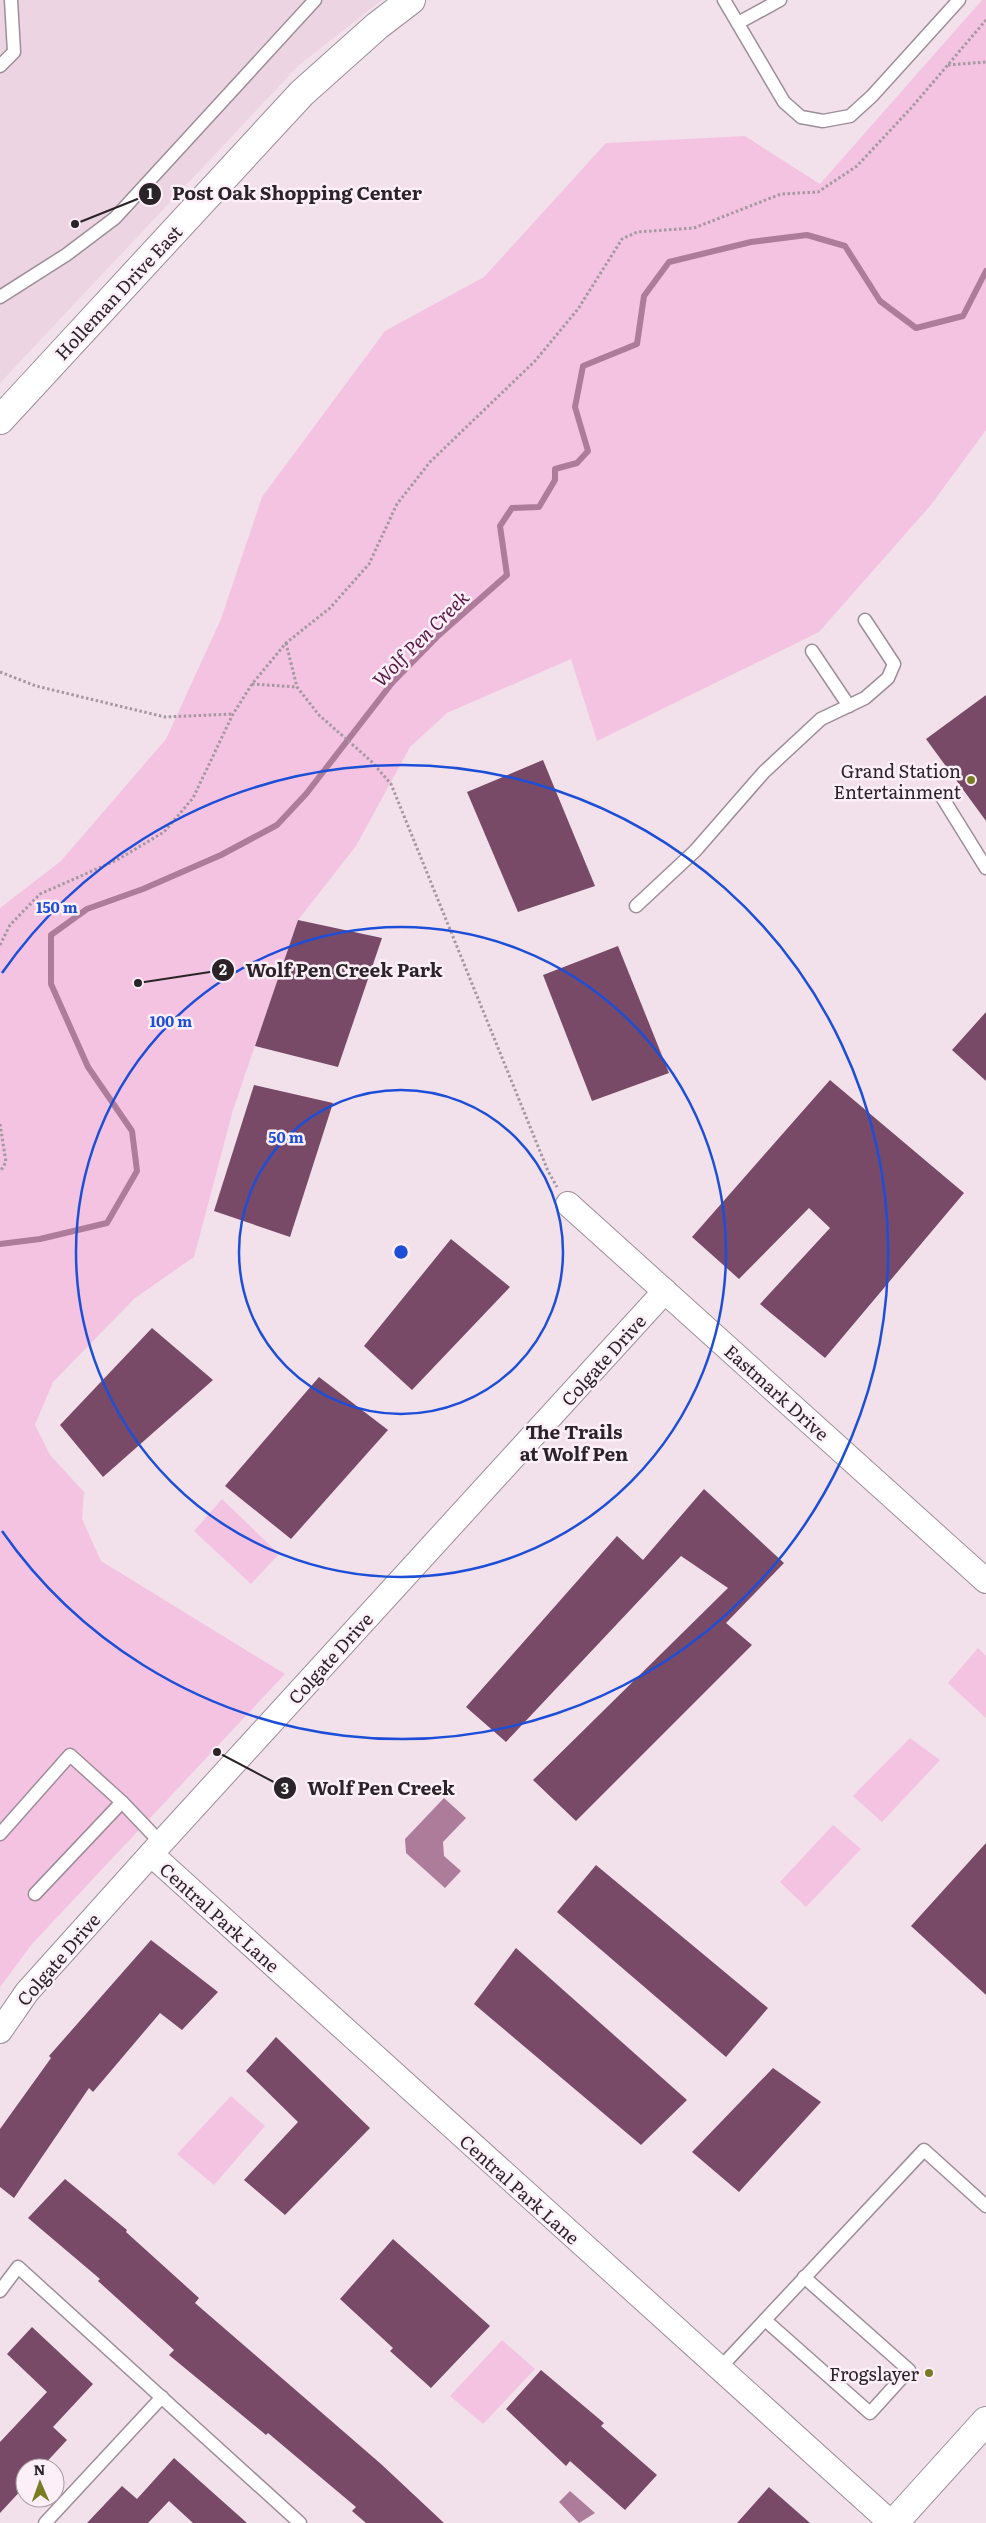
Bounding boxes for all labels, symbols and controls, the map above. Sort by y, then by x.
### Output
callout: Post Oak Shopping Center [137,177,432,211]
text: Post Oak Shopping Center [172,178,423,206]
text: 1 [147,181,153,204]
street label: Holleman Drive East [48,218,188,366]
water label: Wolf Pen Creek [365,583,475,693]
place label: Grand Station Entertainment [834,757,962,805]
marker: Grand Station Entertainment [965,774,977,786]
text: 150 m [36,895,78,918]
callout: Wolf Pen Creek Park [211,953,453,987]
text: Wolf Pen Creek Park [245,955,443,983]
text: 2 [219,957,227,980]
text: 100 m [150,1009,192,1032]
text: 50 m [268,1125,304,1148]
centre of rings [392,1243,410,1261]
street label: Colgate Drive [554,1308,652,1412]
street label: Eastmark Drive [719,1338,835,1446]
district label: The Trails at Wolf Pen [520,1417,628,1467]
street label: Colgate Drive [281,1606,379,1710]
callout: Wolf Pen Creek [272,1771,465,1805]
text: Wolf Pen Creek [307,1773,455,1801]
text: 3 [281,1776,289,1799]
street label: Central Park Lane [154,1856,286,1978]
street label: Colgate Drive [10,1907,106,2011]
street label: Central Park Lane [454,2128,586,2250]
place label: Frogslayer [829,2360,919,2387]
marker: Frogslayer [923,2367,935,2379]
north arrow [15,2458,65,2508]
text: N [33,2459,46,2479]

